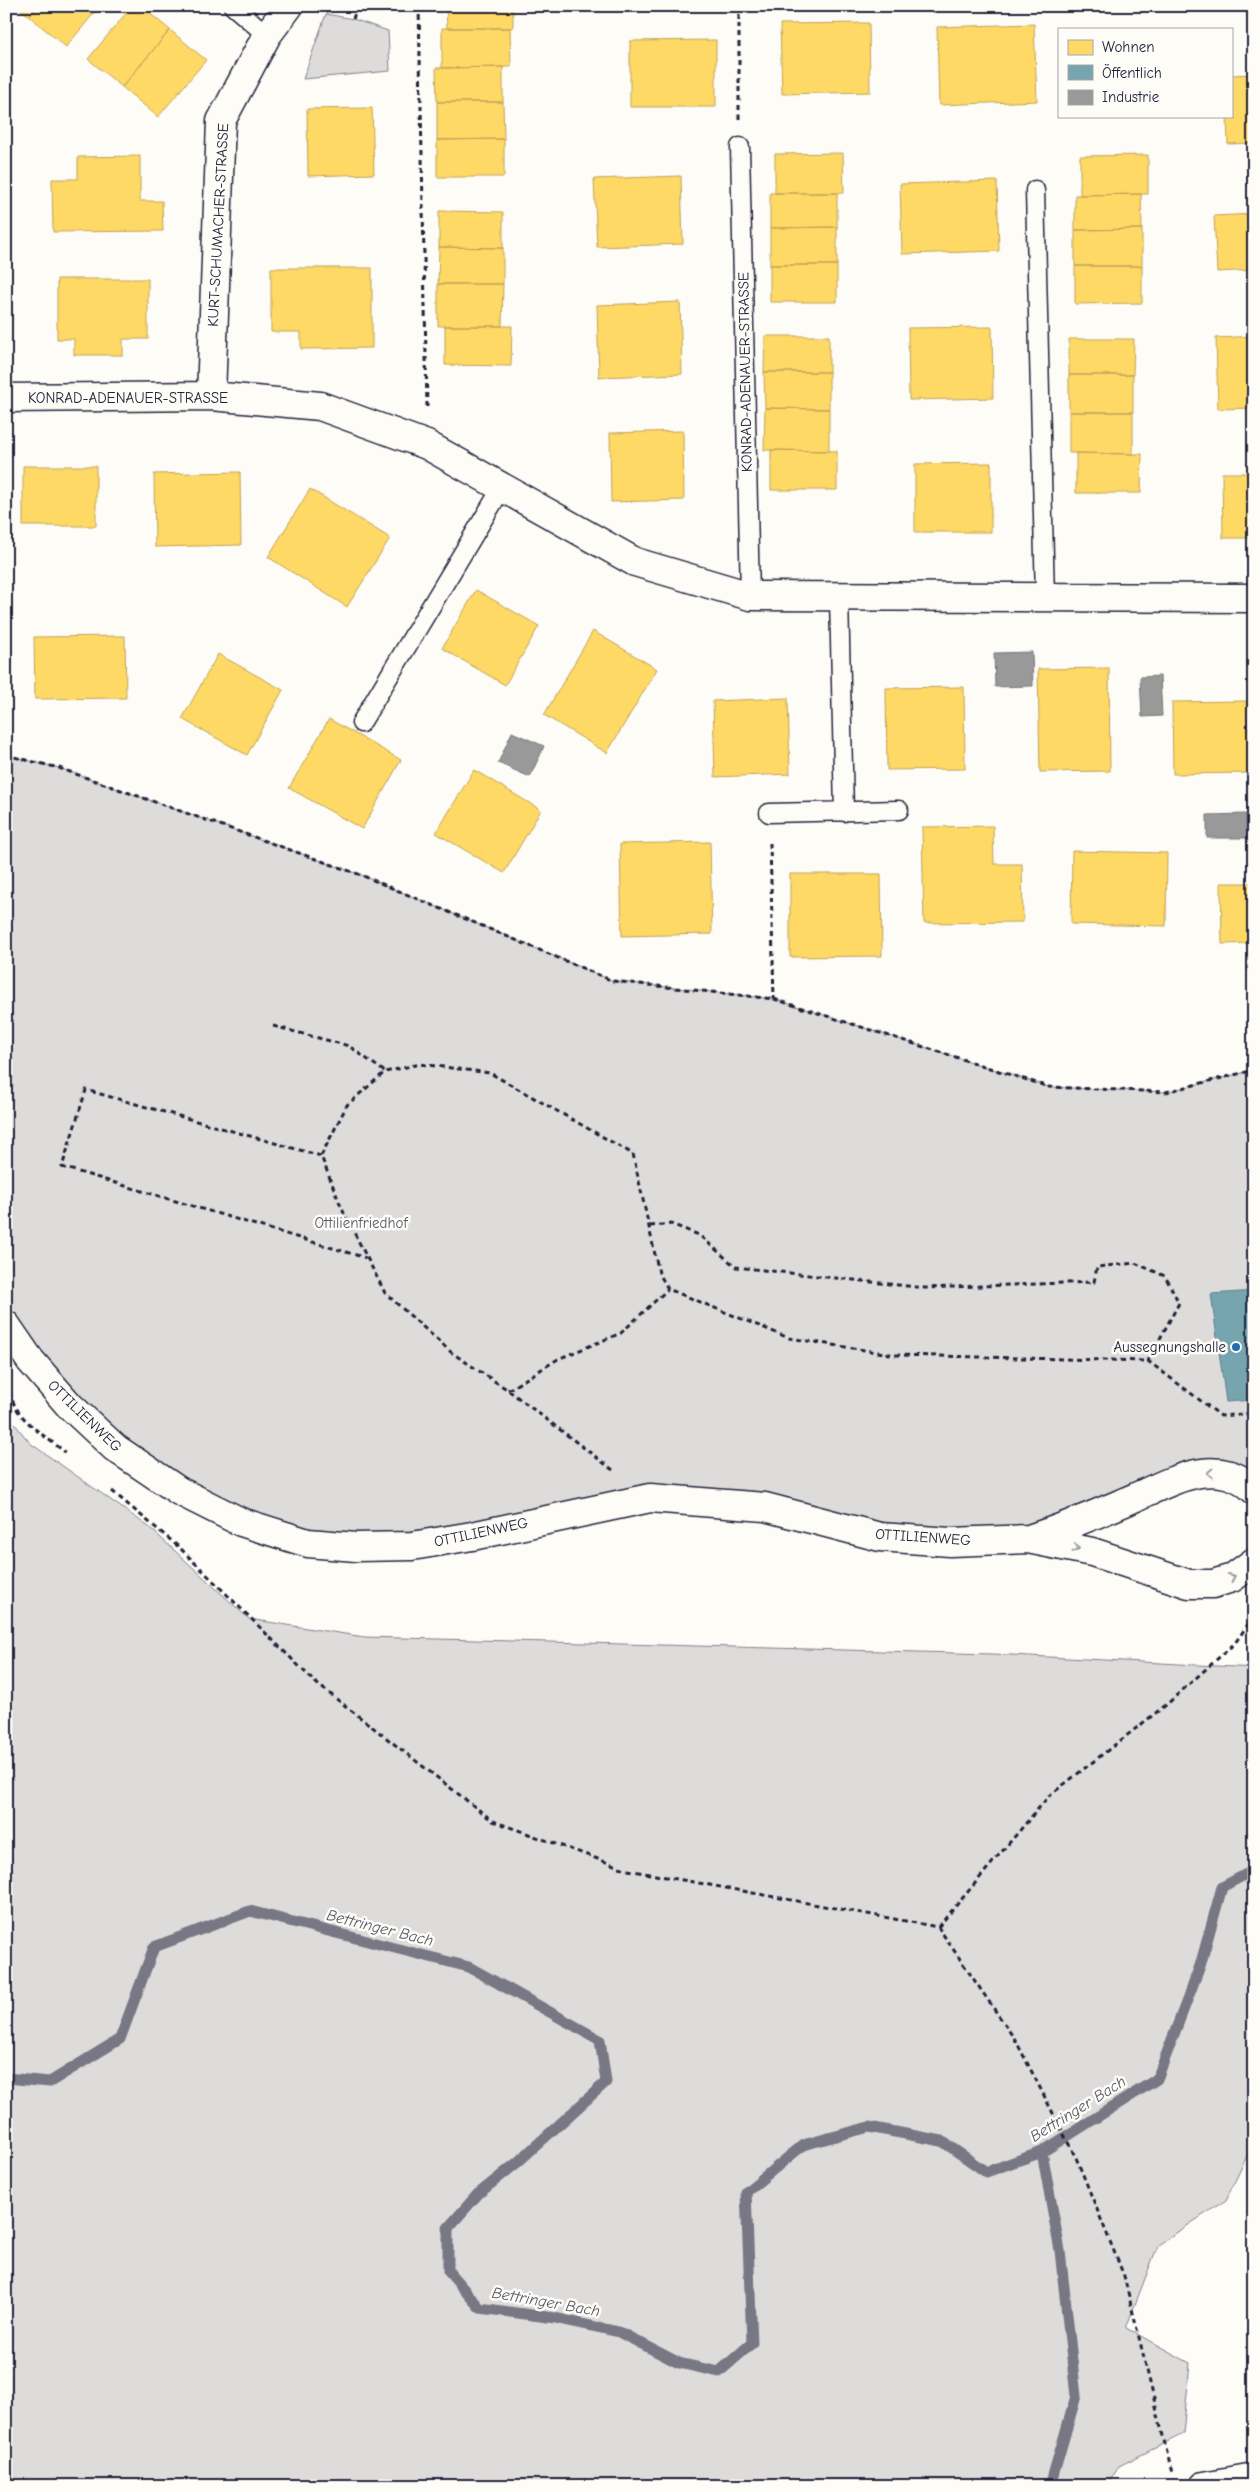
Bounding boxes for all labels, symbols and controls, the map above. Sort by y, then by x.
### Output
legend [1058,28,1232,118]
text: Wohnen [1102,38,1155,56]
text: Öffentlich [1102,64,1162,82]
text: Industrie [1102,88,1160,106]
street label: KURT-SCHUMACHER-STRASSE [204,123,232,327]
street label: KONRAD-ADENAUER-STRASSE [734,272,756,472]
street label: KONRAD-ADENAUER-STRASSE [28,389,228,407]
park label: Ottilienfriedhof [314,1214,408,1232]
place label: Aussegnungshalle [1113,1338,1226,1356]
marker: Aussegnungshalle [1230,1341,1242,1353]
street label: OTTILIENWEG [44,1376,126,1456]
one-way arrow [1206,1468,1214,1478]
street label: OTTILIENWEG [432,1513,530,1551]
street label: OTTILIENWEG [875,1525,972,1549]
one-way arrow [1072,1542,1081,1553]
one-way arrow [1226,1574,1235,1584]
water label: Bettringer Bach [325,1906,435,1950]
water label: Bettringer Bach [1027,2072,1129,2146]
water label: Bettringer Bach [490,2284,602,2320]

